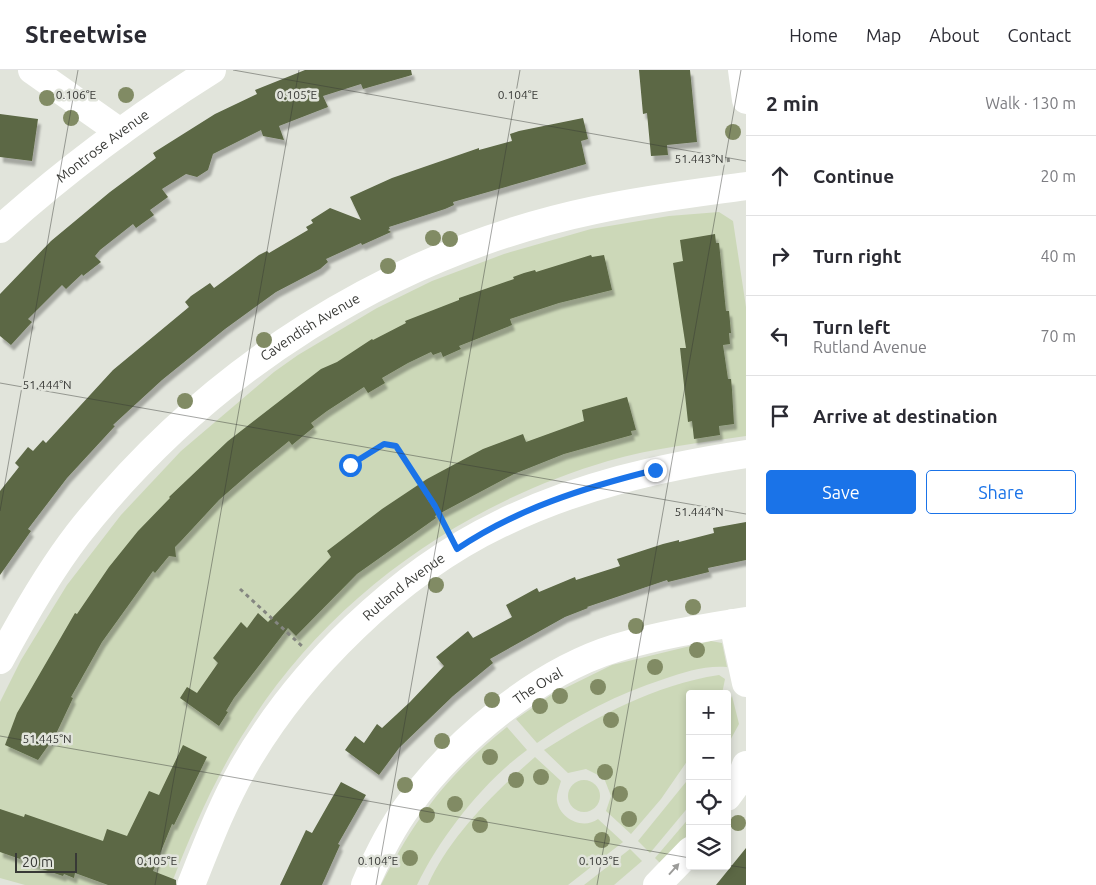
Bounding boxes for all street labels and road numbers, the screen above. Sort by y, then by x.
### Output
street label: Montrose Avenue [53,106,152,186]
street label: Cavendish Avenue [257,290,362,364]
street label: Rutland Avenue [359,550,448,624]
street label: The Oval [510,664,565,707]

